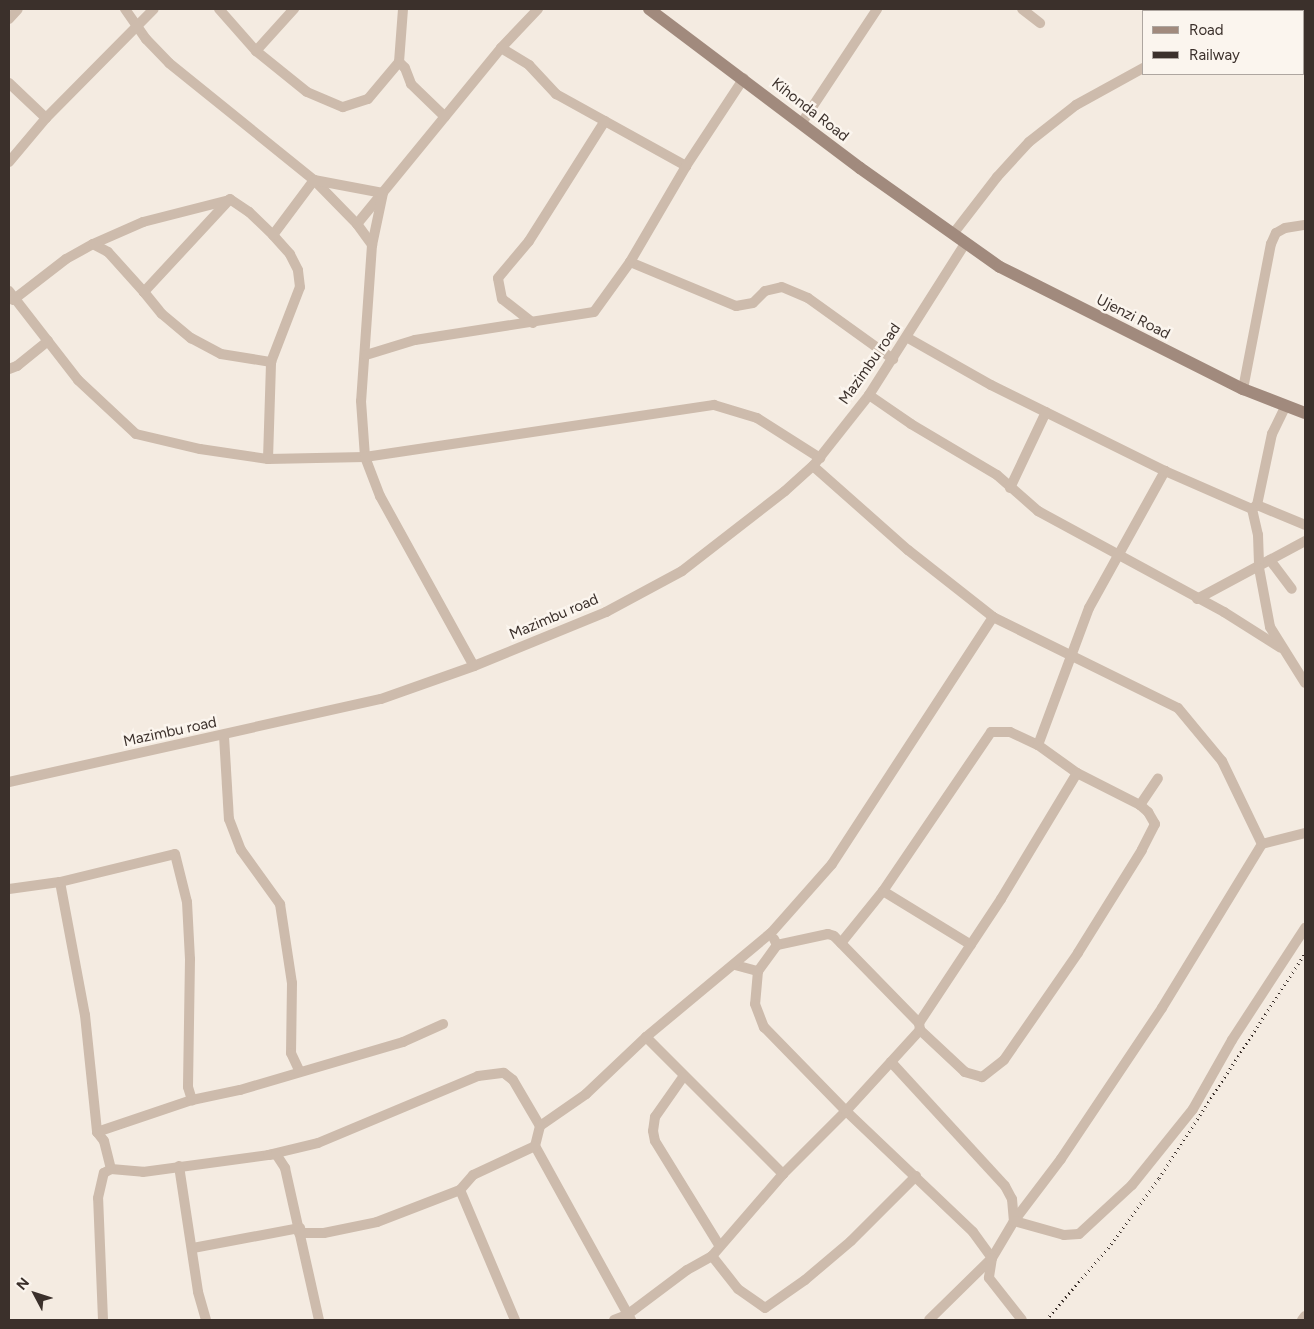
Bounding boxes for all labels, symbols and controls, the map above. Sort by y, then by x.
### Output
legend [1142,10,1304,75]
text: Road [1189,21,1224,39]
text: Railway [1189,46,1240,64]
street label: Kihonda Road [768,74,852,146]
street label: Ujenzi Road [1093,291,1173,343]
street label: Mazimbu road [835,320,905,408]
street label: Mazimbu road [507,590,601,644]
street label: Mazimbu road [122,713,218,751]
north arrow [10,1269,60,1319]
text: N [13,1274,33,1294]

